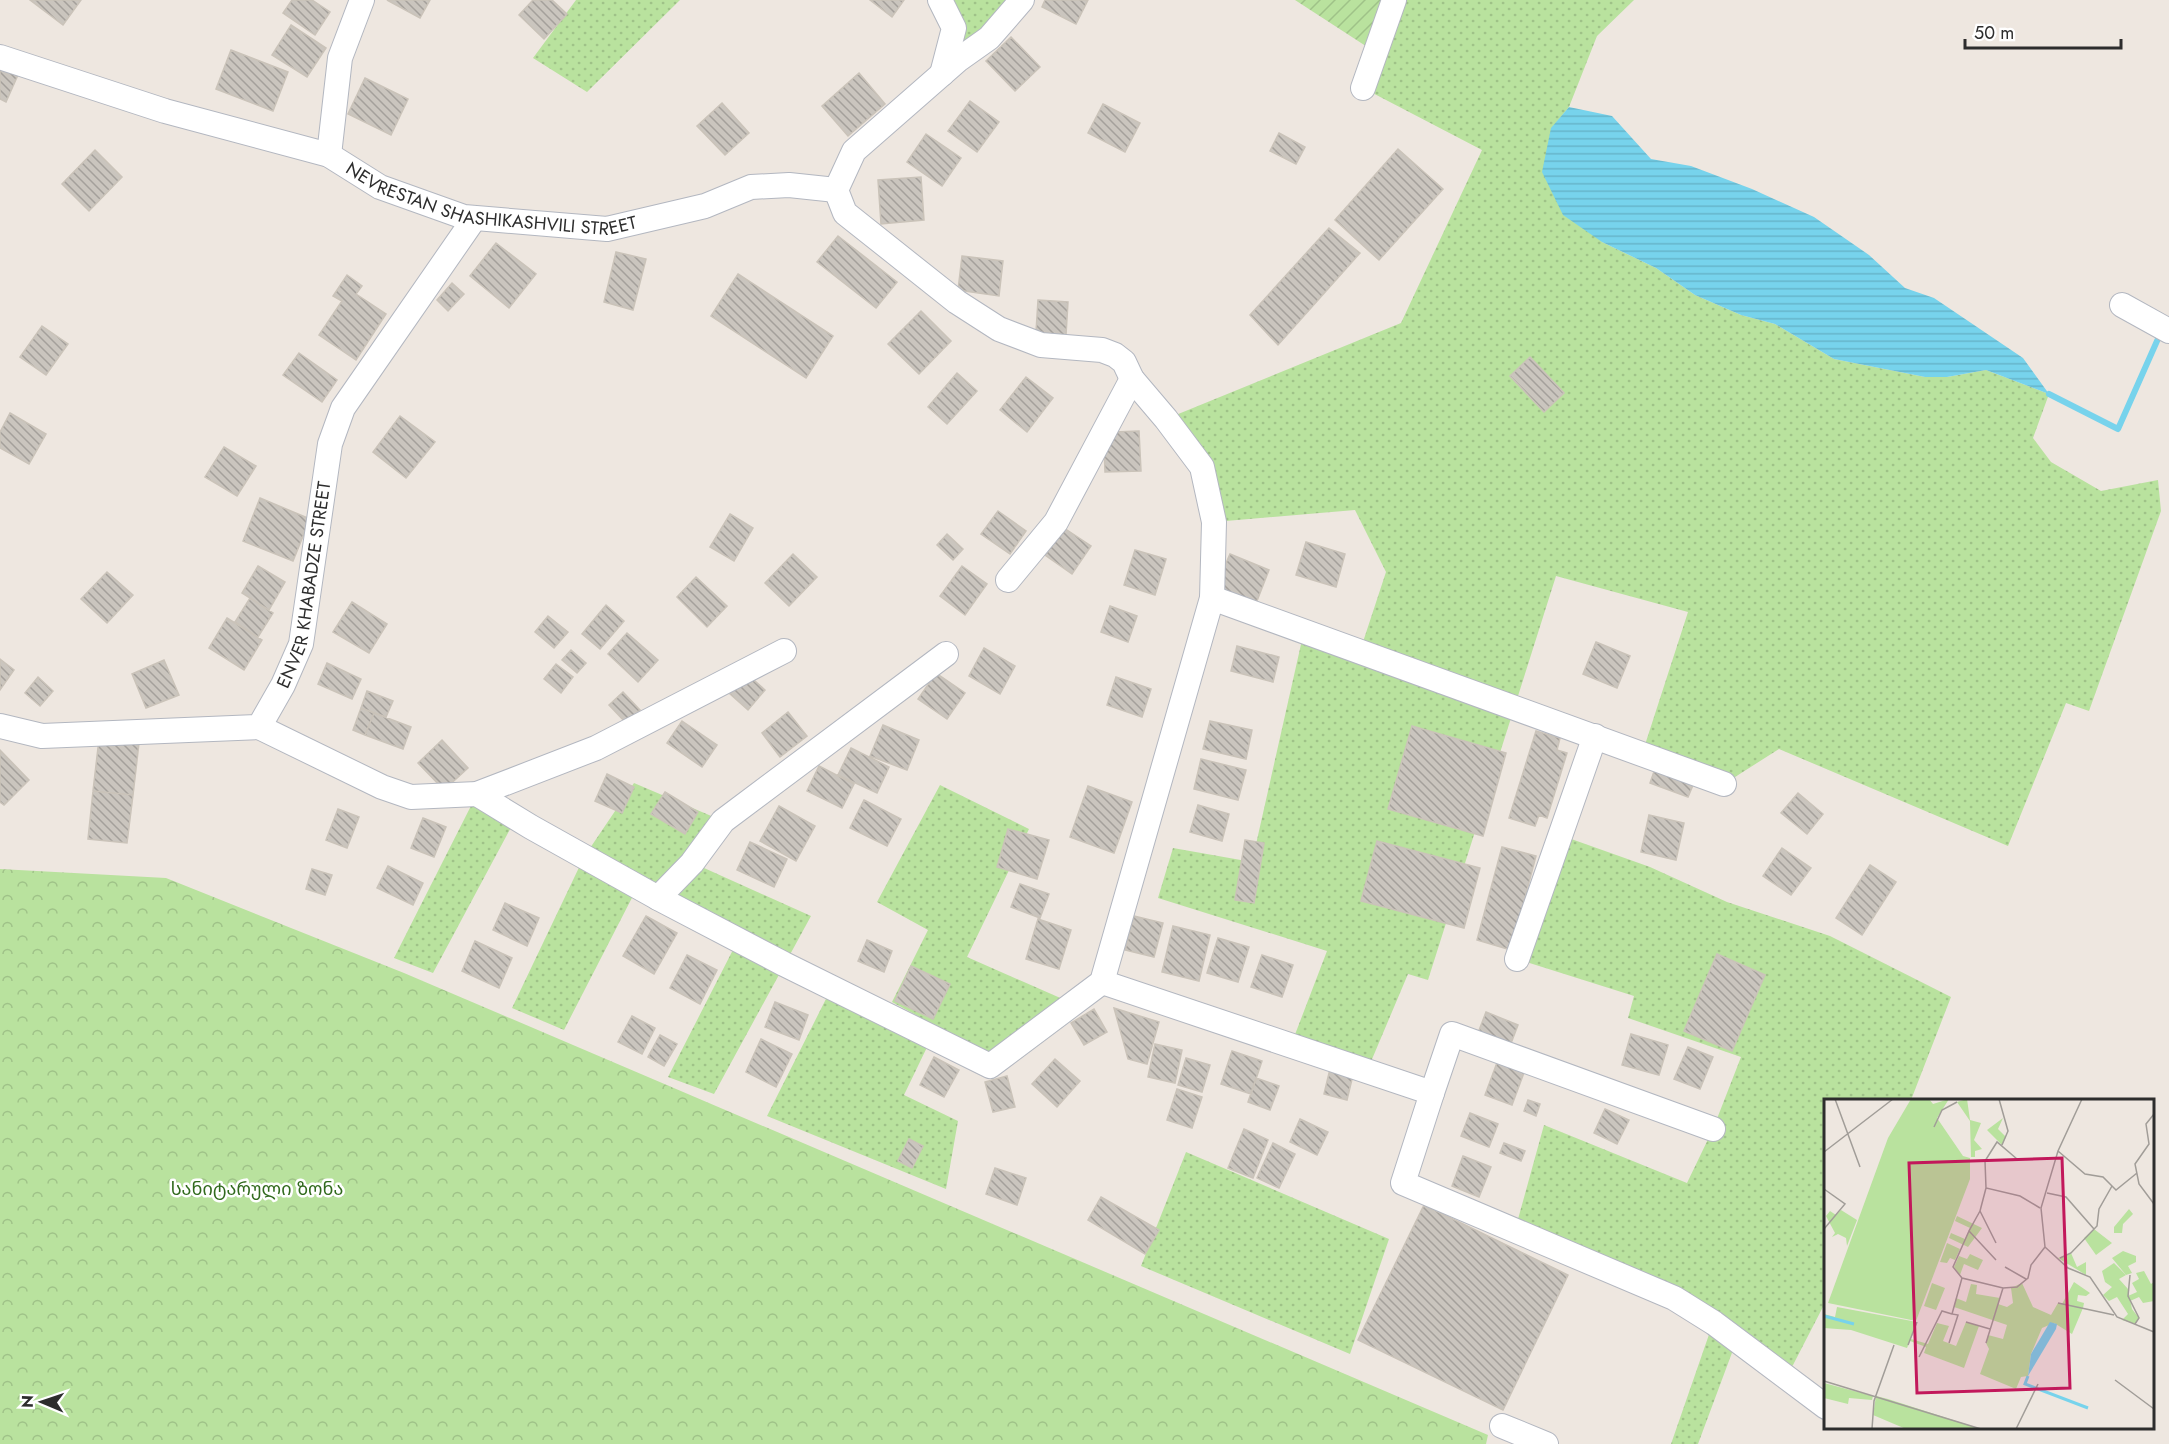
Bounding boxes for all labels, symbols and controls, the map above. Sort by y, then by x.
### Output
scale bar [1965,12,2121,50]
text: 50 m [1974,20,2014,46]
street label: NEVRESTAN SHASHIKASHVILI STREET [341,156,640,242]
street label: ENVER KHABADZE STREET [270,479,337,692]
inset map [1824,1099,2154,1429]
park label: სანიტარული ზონა [171,1176,343,1202]
north arrow [12,1372,72,1432]
text: N [16,1395,39,1408]

